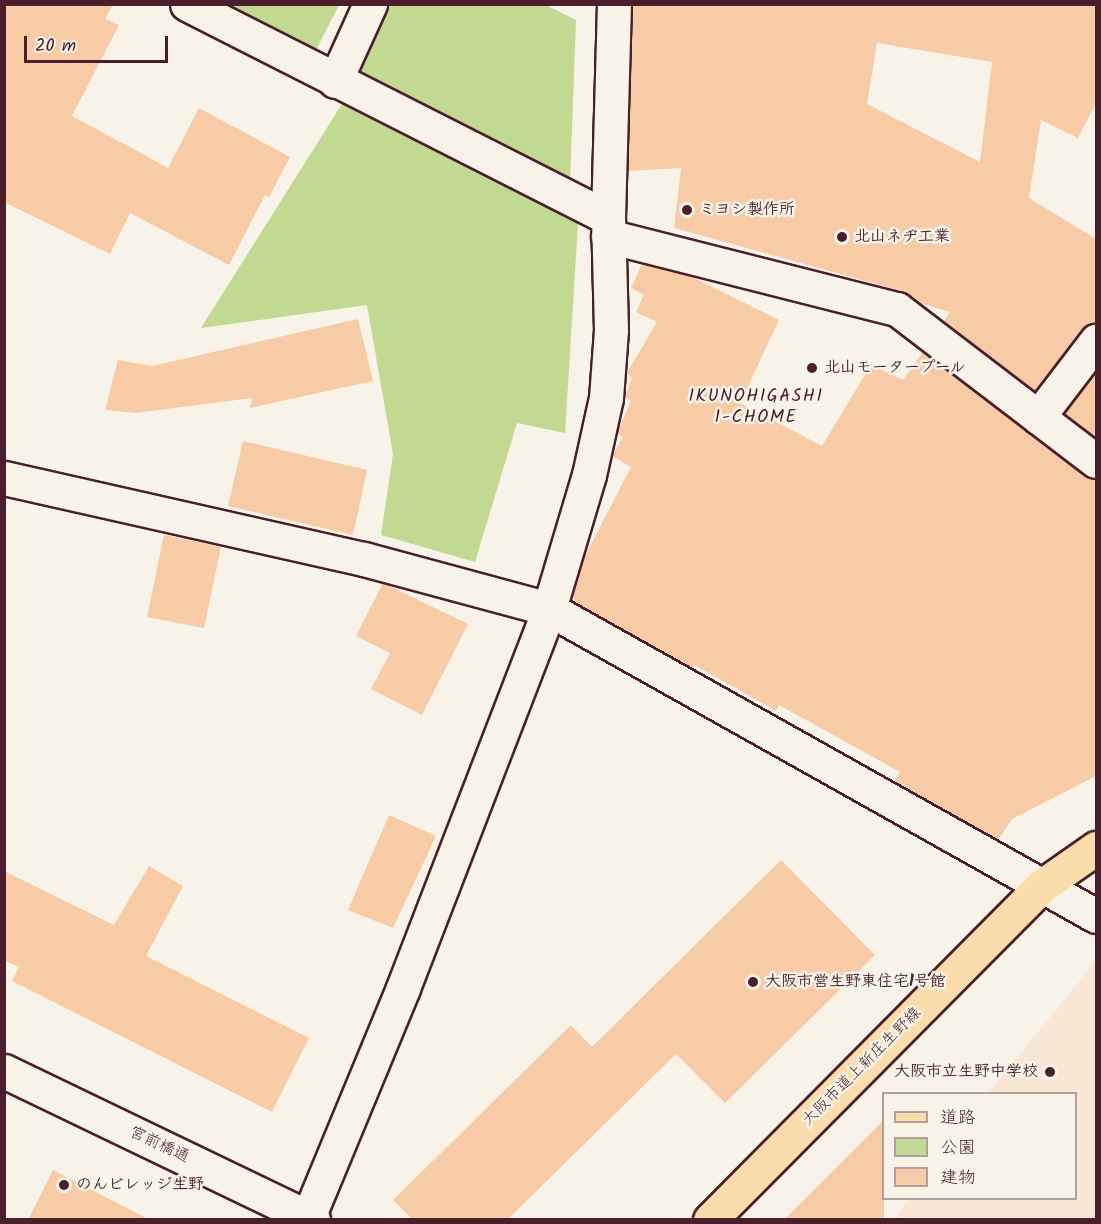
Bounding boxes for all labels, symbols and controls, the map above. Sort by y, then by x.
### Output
scale bar [27,24,171,62]
text: 20 m [35,32,76,61]
place label: ミヨシ製作所 [699,200,795,220]
marker: ミヨシ製作所 [680,203,694,217]
place label: 北山ネヂ工業 [854,227,950,247]
marker: 北山ネヂ工業 [835,230,849,244]
place label: 北山モータープール [824,358,967,378]
marker: 北山モータープール [805,361,819,375]
district label: IKUNOHIGASHI 1-CHOME [689,387,823,430]
place label: 大阪市営生野東住宅1号館 [765,972,946,992]
marker: 大阪市営生野東住宅1号館 [746,975,760,989]
street label: 大阪市道上新庄生野線 [799,1004,925,1130]
place label: 大阪市立生野中学校 [894,1062,1038,1082]
marker: 大阪市立生野中学校 [1043,1065,1057,1079]
legend [882,1092,1077,1200]
text: 道路 [940,1104,976,1133]
street label: 宮前橋通 [126,1123,192,1167]
text: 公園 [940,1134,976,1163]
text: 建物 [940,1164,976,1193]
place label: のんビレッジ生野 [76,1175,204,1195]
marker: のんビレッジ生野 [57,1178,71,1192]

